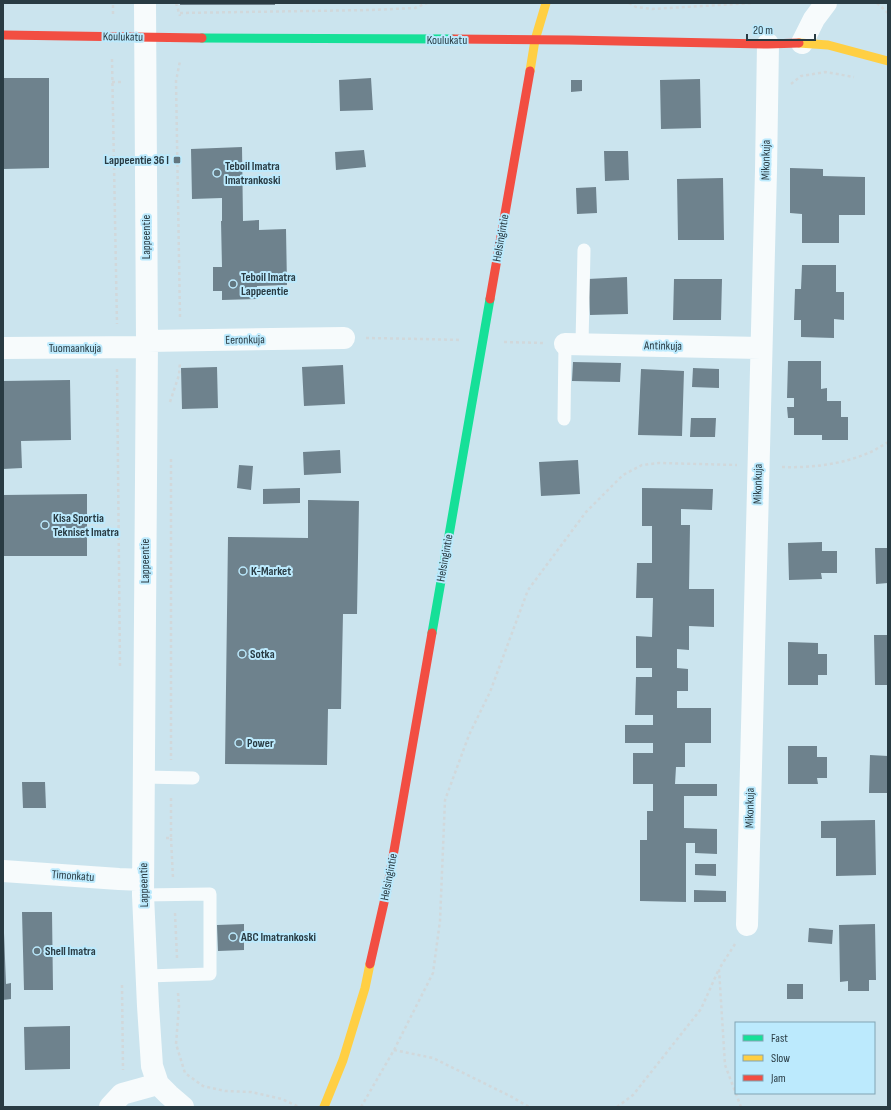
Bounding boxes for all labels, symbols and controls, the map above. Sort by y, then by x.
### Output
scale bar [747,16,815,42]
text: 20 m [753,23,773,38]
street label: Koulukatu [103,29,143,45]
street label: Koulukatu [427,33,467,48]
street label: Mikonkuja [758,139,774,180]
place label: Lappeentie 36 I [104,153,169,168]
marker: Lappeentie 36 I [172,155,182,165]
place label: Teboil Imatra Imatrankoski [225,159,280,188]
marker: Teboil Imatra Imatrankoski [212,168,222,178]
street label: Helsingintie [489,213,513,263]
street label: Lappeentie [139,215,154,259]
place label: Teboil Imatra Lappeentie [241,270,296,299]
marker: Teboil Imatra Lappeentie [228,279,238,289]
street label: Eeronkuja [225,332,265,348]
street label: Antinkuja [643,338,682,354]
street label: Tuomaankuja [49,341,102,356]
street label: Mikonkuja [750,463,766,504]
place label: Kisa Sportia Tekniset Imatra [53,511,119,540]
marker: Kisa Sportia Tekniset Imatra [40,520,50,530]
street label: Helsingintie [433,533,457,583]
street label: Lappeentie [138,539,153,583]
place label: K-Market [251,564,291,579]
marker: K-Market [238,566,248,576]
place label: Sotka [250,647,275,662]
marker: Sotka [237,649,247,659]
place label: Power [247,736,274,751]
marker: Power [234,738,244,748]
street label: Mikonkuja [742,787,758,828]
street label: Helsingintie [377,852,401,902]
street label: Lappeentie [136,862,152,907]
street label: Timonkatu [51,867,95,885]
place label: ABC Imatrankoski [240,930,316,945]
marker: ABC Imatrankoski [228,932,238,942]
place label: Shell Imatra [45,944,96,959]
marker: Shell Imatra [32,946,42,956]
legend [735,1022,875,1094]
text: Fast [771,1031,788,1046]
text: Slow [771,1051,790,1066]
text: Jam [770,1071,786,1086]

